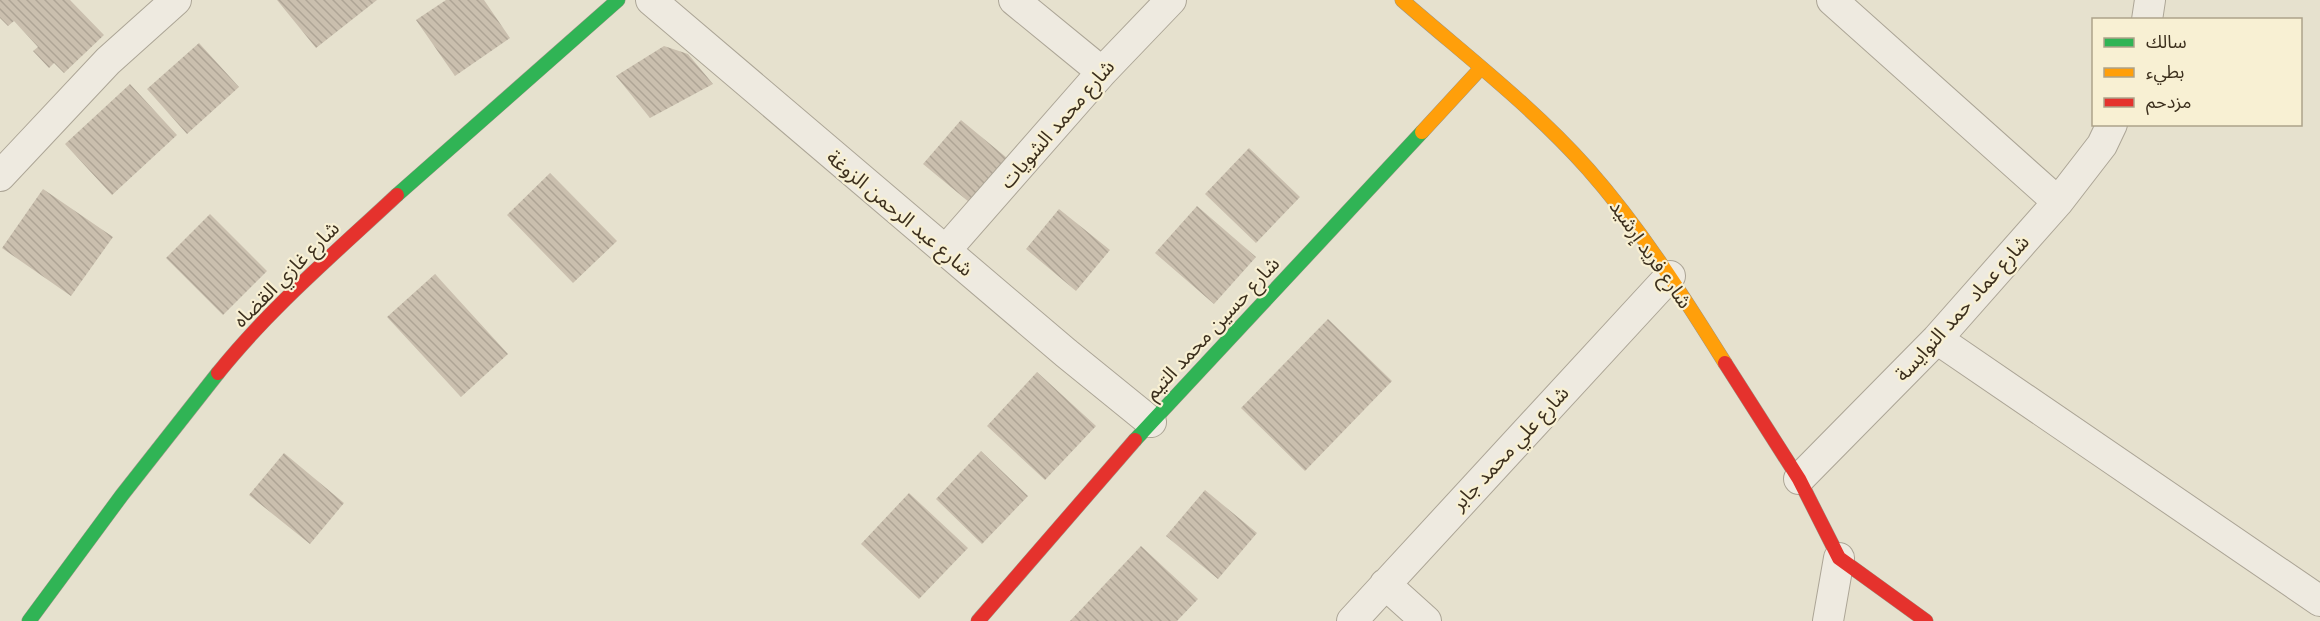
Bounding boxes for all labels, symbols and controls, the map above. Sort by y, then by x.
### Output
legend [2092,18,2302,126]
text: سالك [2146,29,2187,56]
street label: شارع محمد الشويات [993,54,1122,196]
text: بطيء [2146,59,2184,86]
text: مزدحم [2146,89,2191,116]
street label: شارع عبد الرحمن الزوغة [820,143,979,284]
street label: شارع فريد إرشيد [1601,194,1699,315]
street label: شارع غازي القضاه [227,215,347,335]
street label: شارع عماد حمد النوايسة [1888,229,2037,389]
street label: شارع حسين محمد التيم [1138,250,1287,407]
street label: شارع علي محمد جابر [1444,380,1577,519]

